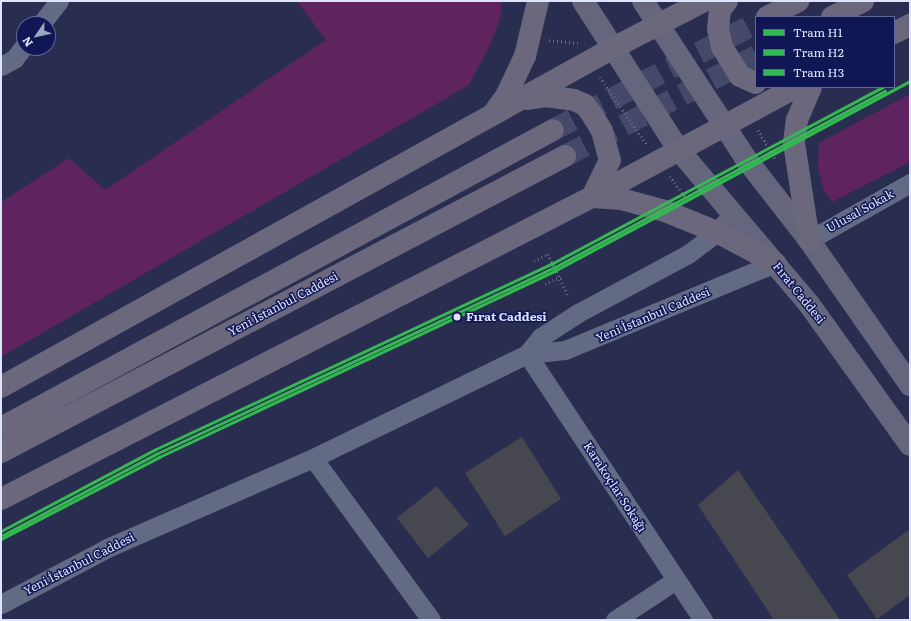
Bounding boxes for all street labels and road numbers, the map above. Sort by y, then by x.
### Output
street label: Ulusal Sokak [824,187,896,235]
street label: Fırat Caddesi [770,259,828,327]
street label: Yeni İstanbul Caddesi [225,269,341,339]
street label: Yeni İstanbul Caddesi [594,284,712,346]
street label: Karakoçlar Sokağı [581,439,649,535]
street label: Yeni İstanbul Caddesi [21,530,137,598]

